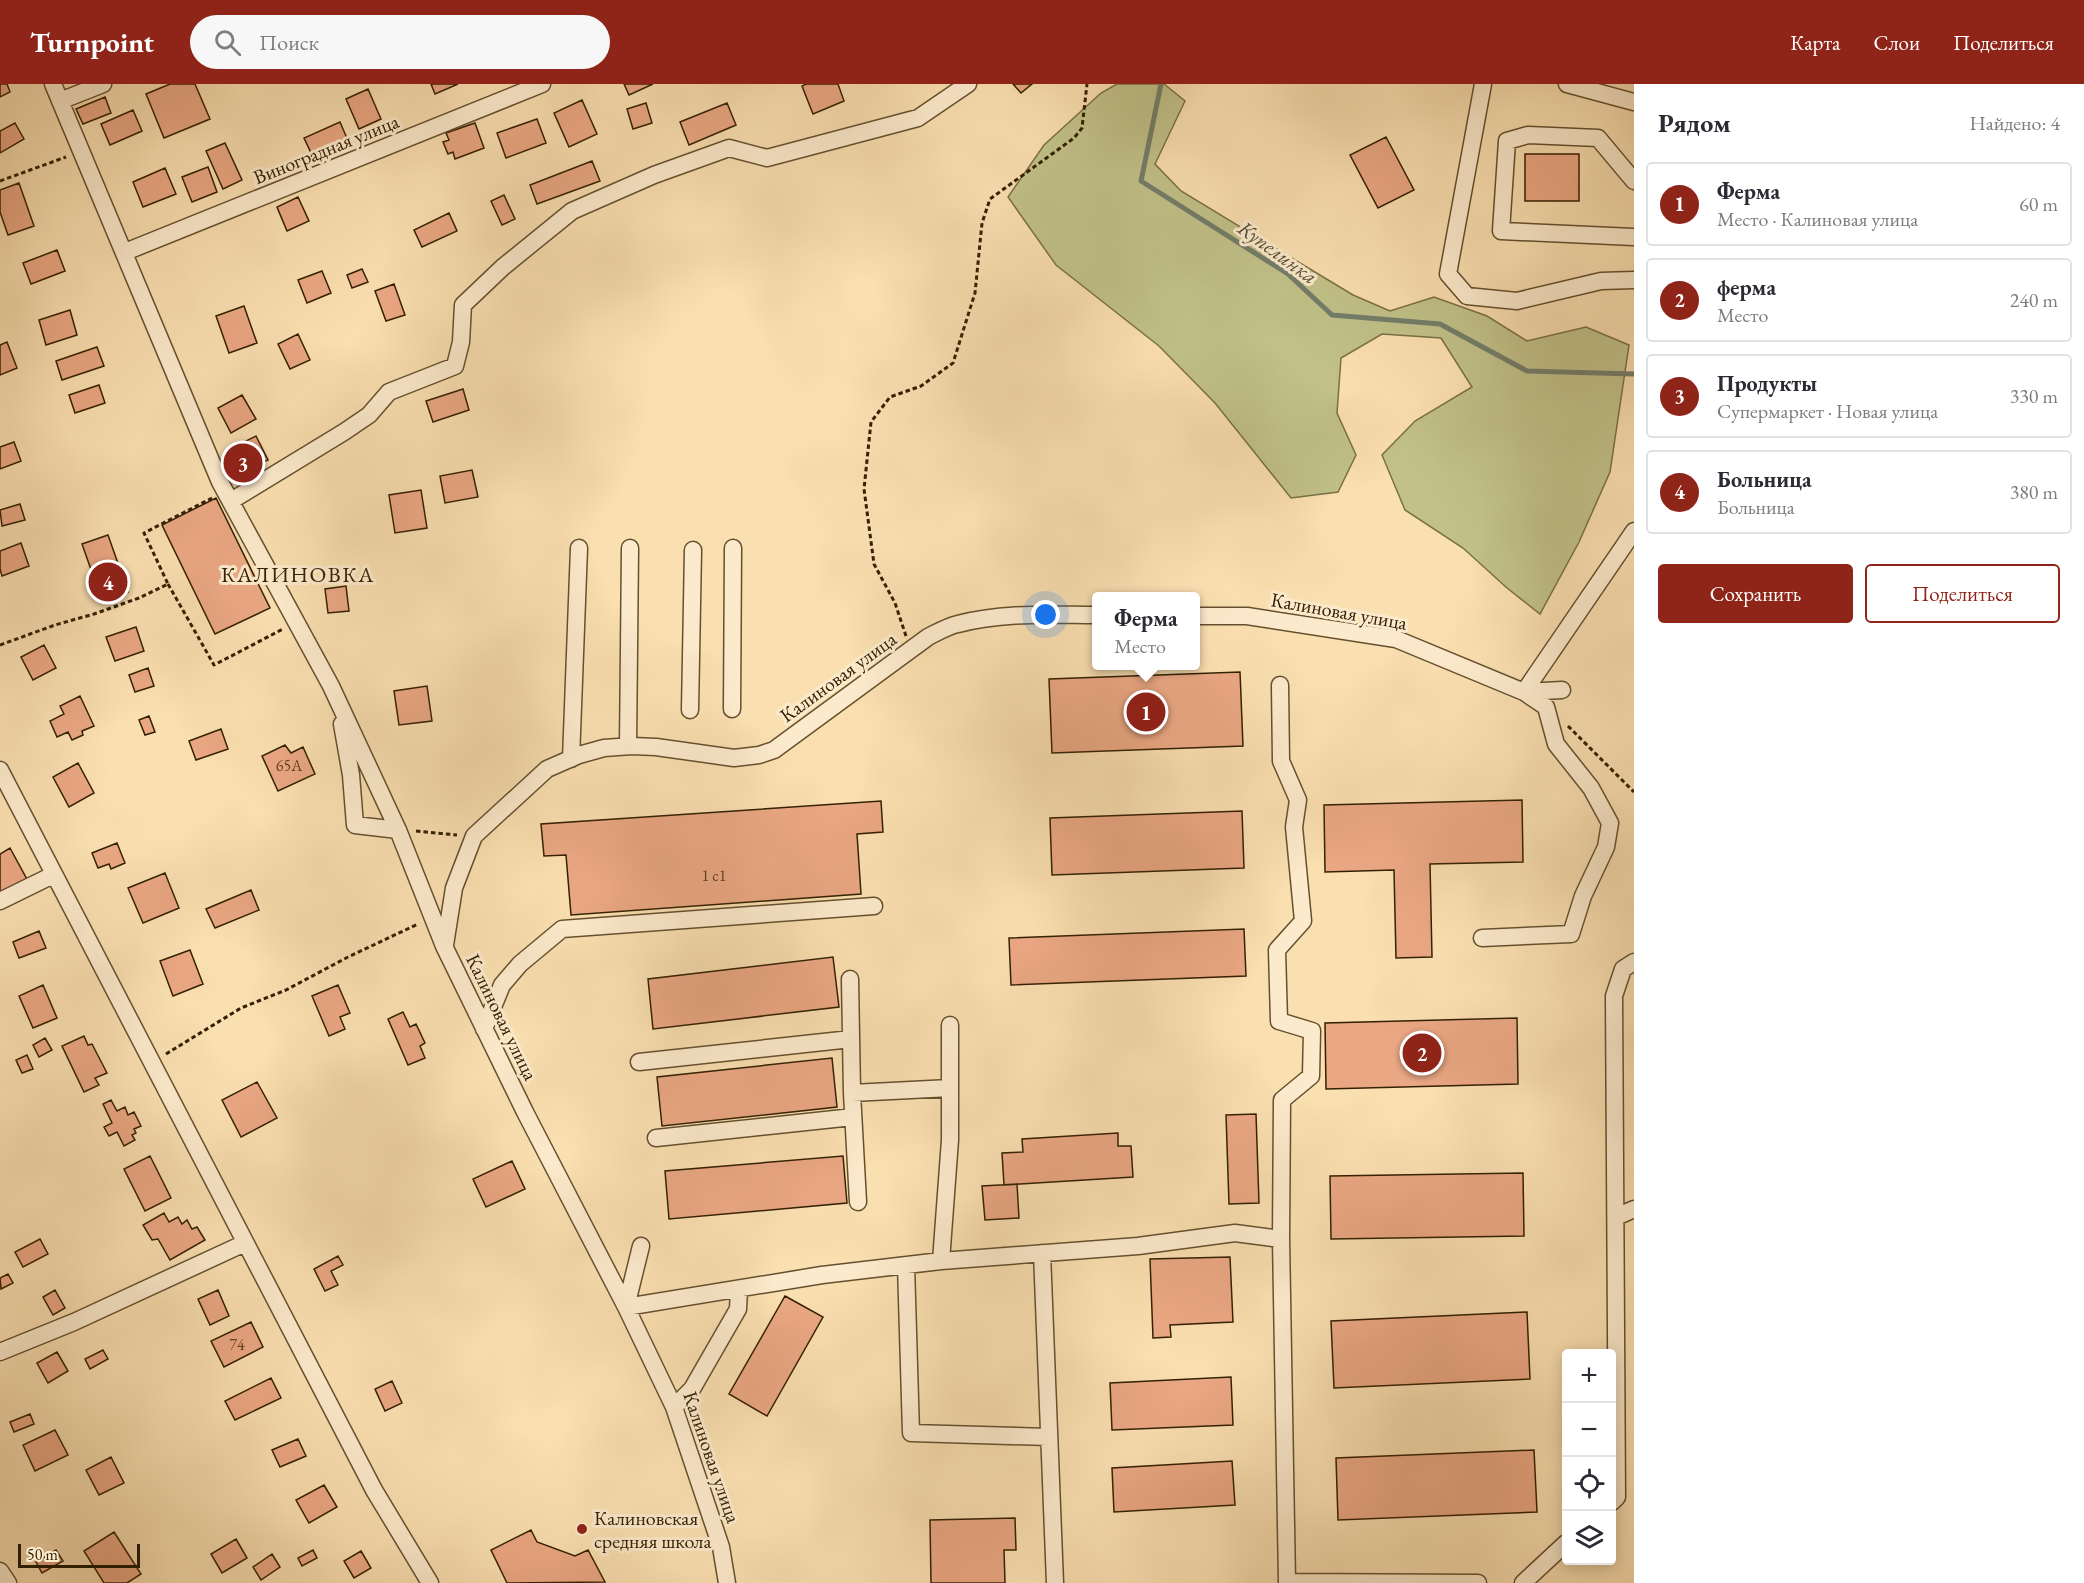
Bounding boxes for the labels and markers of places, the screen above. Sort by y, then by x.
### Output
pin: 3 [224,440,262,485]
pin: 4 [88,560,128,604]
pin: 1 [1126,690,1166,734]
pin: 2 [1402,1030,1442,1076]
place label: Калиновская средняя школа [594,1505,711,1554]
marker: Калиновская средняя школа [575,1522,589,1536]

